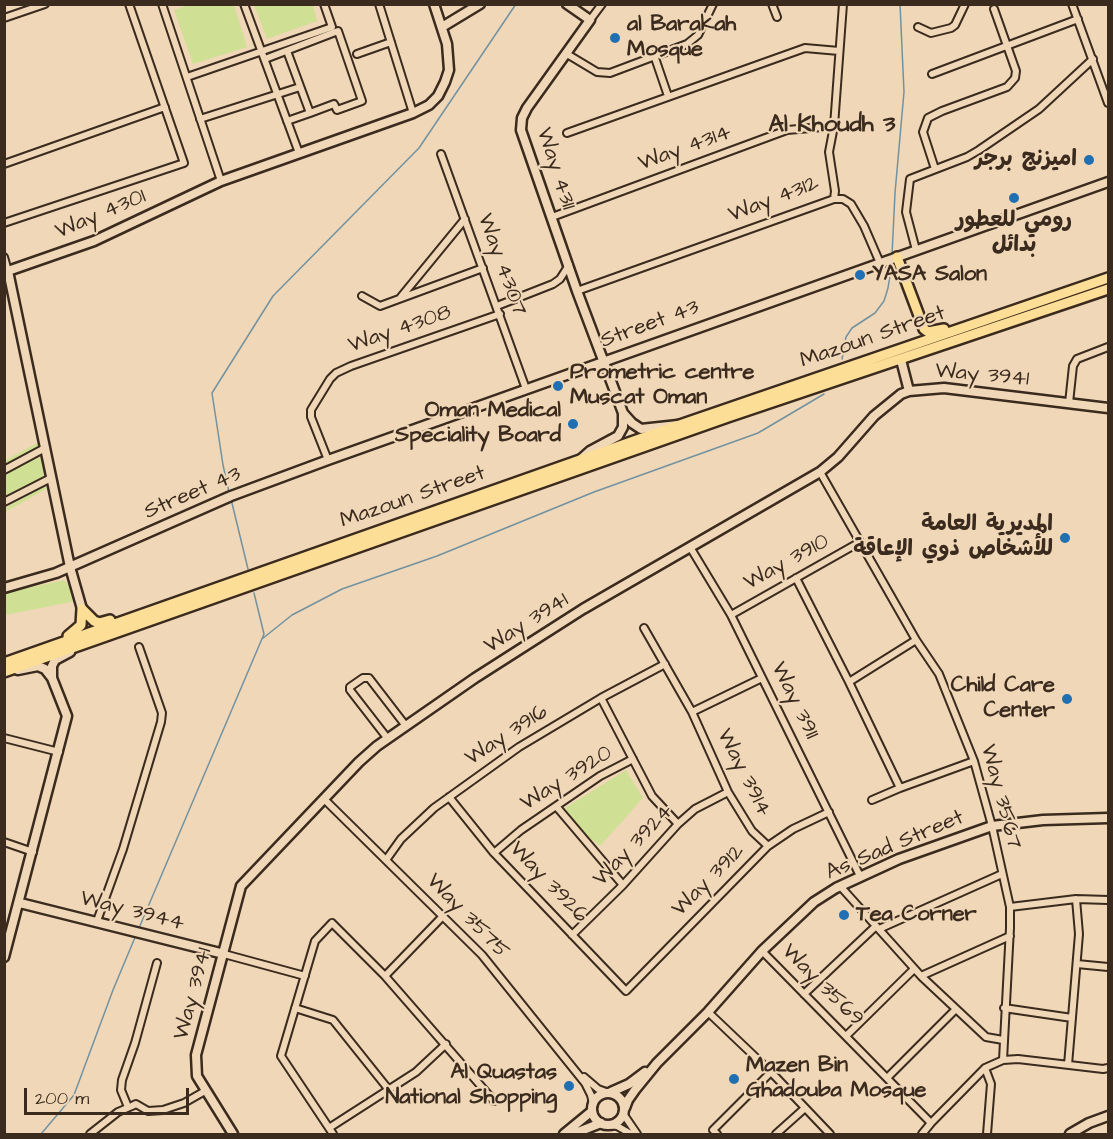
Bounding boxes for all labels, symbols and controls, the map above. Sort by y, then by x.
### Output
place label: al Barakah Mosque [627,12,736,63]
marker: al Barakah Mosque [608,31,622,45]
district label: Al Khoudh 3 [769,112,895,140]
street label: Way 4314 [635,120,735,178]
street label: Way 4311 [529,125,581,213]
place label: اميزنج برجر [975,147,1077,173]
marker: اميزنج برجر [1082,153,1096,167]
street label: Way 4312 [725,171,823,229]
street label: Way 4301 [52,184,150,246]
marker: رومي للعطور بدائل [1007,191,1021,205]
place label: رومي للعطور بدائل [956,208,1072,260]
street label: Way 4307 [470,211,532,319]
place label: YASA Salon [872,262,987,288]
marker: YASA Salon [853,268,867,282]
street label: Street 43 [597,295,703,355]
street label: Way 4308 [345,300,455,360]
street label: Mazoun Street [797,301,949,375]
street label: Way 3941 [934,359,1030,393]
place label: Prometric centre Muscat Oman [570,360,754,412]
marker: Prometric centre Muscat Oman [551,379,565,393]
place label: Oman Medical Speciality Board [395,398,561,450]
marker: Oman Medical Speciality Board [566,417,580,431]
street label: Mazoun Street [337,461,489,535]
street label: Street 43 [141,462,245,526]
place label: المديرية العامة للأشخاص ذوي الإعاقة [853,512,1053,564]
street label: Way 3910 [740,529,834,597]
marker: المديرية العامة للأشخاص ذوي الإعاقة [1058,531,1072,545]
street label: Way 3941 [480,588,574,660]
street label: Way 3911 [764,658,824,744]
place label: Child Care Center [951,673,1055,724]
marker: Child Care Center [1060,692,1074,706]
street label: Way 3916 [461,700,553,772]
street label: Way 3914 [710,725,776,821]
street label: Way 3920 [516,741,618,817]
street label: Way 3567 [973,742,1027,852]
street label: Way 3924 [588,799,680,893]
street label: As Sad Street [822,805,968,887]
street label: Way 3926 [503,837,593,929]
street label: Way 3912 [667,839,751,923]
street label: Way 3575 [420,869,514,965]
street label: Way 3944 [77,886,187,938]
place label: Tea Corner [856,902,977,928]
marker: Tea Corner [837,908,851,922]
street label: Way 3569 [775,939,869,1033]
street label: Way 3941 [169,945,219,1043]
place label: Mazen Bin Ghadouba Mosque [746,1053,926,1104]
place label: Al Quastas National Shopping [385,1060,557,1112]
marker: Mazen Bin Ghadouba Mosque [727,1072,741,1086]
scale bar [27,1076,192,1114]
marker: Al Quastas National Shopping [562,1079,576,1093]
text: 200 m [35,1086,89,1111]

